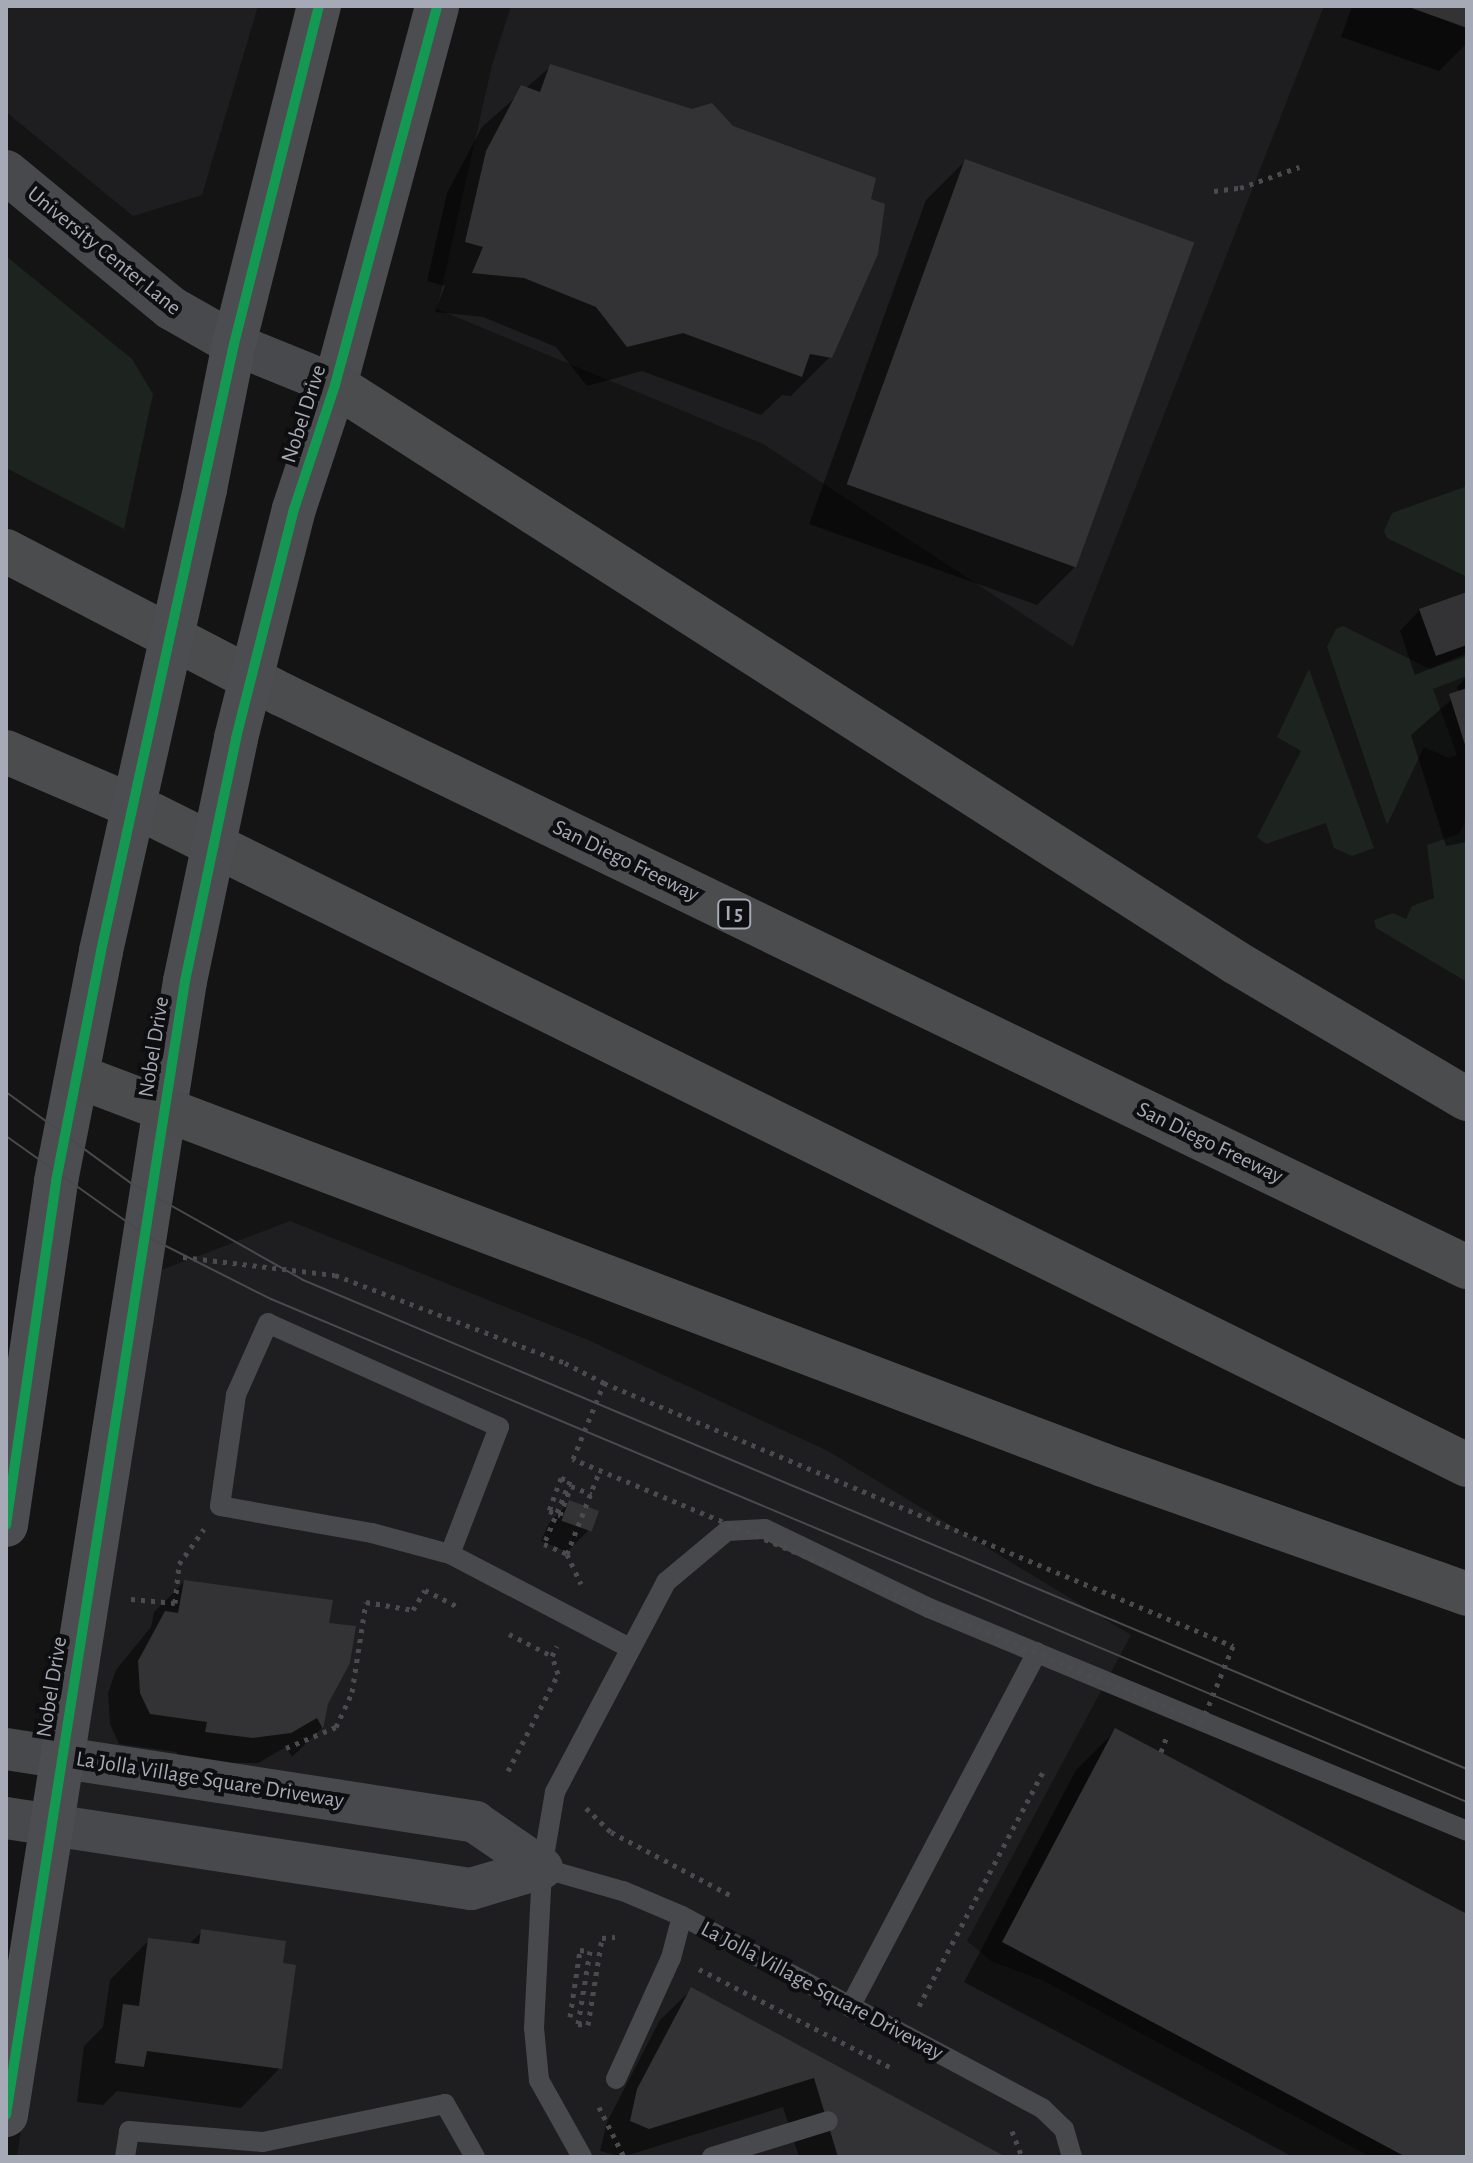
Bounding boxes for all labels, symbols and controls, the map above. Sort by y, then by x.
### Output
street label: University Center Lane [22,181,186,321]
street label: Nobel Drive [276,362,332,466]
street label: San Diego Freeway [549,814,703,908]
road number: I 5 [716,898,752,930]
street label: Nobel Drive [133,995,175,1099]
street label: San Diego Freeway [1133,1096,1287,1190]
street label: Nobel Drive [31,1635,73,1739]
street label: La Jolla Village Square Driveway [74,1746,346,1814]
street label: La Jolla Village Square Driveway [696,1916,948,2066]

